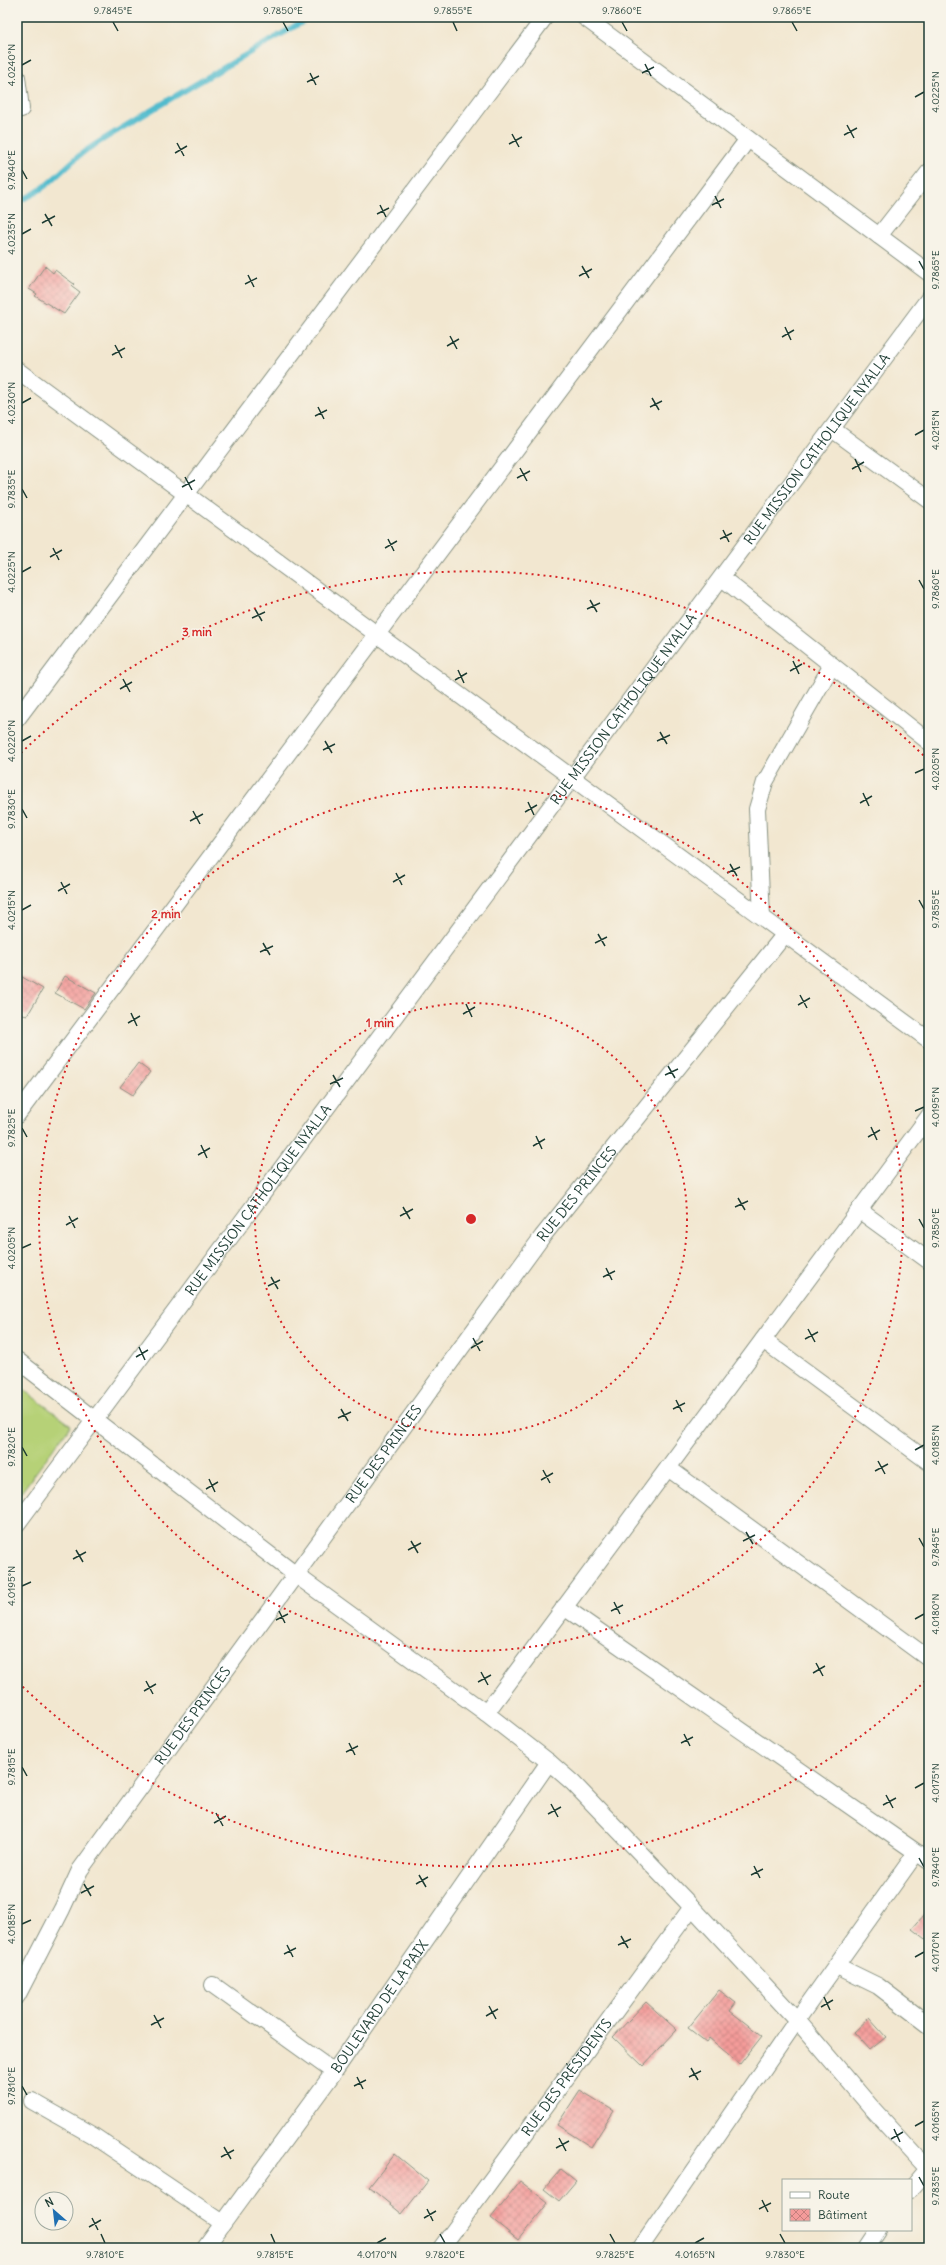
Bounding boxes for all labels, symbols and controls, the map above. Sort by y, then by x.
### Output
text: 9.7845°E [93,4,133,17]
text: 9.7850°E [263,4,303,17]
text: 9.7855°E [434,4,473,17]
text: 9.7860°E [602,4,642,17]
text: 9.7865°E [772,4,812,17]
text: 4.0240°N [5,44,18,86]
text: 4.0225°N [929,71,942,113]
text: 9.7840°E [5,150,18,190]
text: 4.0235°N [5,213,18,255]
text: 9.7865°E [929,250,942,290]
street label: RUE MISSION CATHOLIQUE NYALLA [740,350,894,548]
text: 4.0230°N [5,382,18,424]
text: 4.0215°N [929,410,942,450]
text: 9.7835°E [5,469,18,508]
text: 4.0225°N [5,551,18,593]
text: 9.7860°E [929,569,942,609]
street label: RUE MISSION CATHOLIQUE NYALLA [546,610,700,808]
text: 3 min [182,624,212,639]
text: 4.0220°N [5,720,18,762]
text: 4.0205°N [929,748,942,790]
text: 9.7830°E [5,789,18,829]
text: 9.7855°E [929,889,942,929]
text: 4.0215°N [5,890,18,930]
text: 2 min [151,906,181,921]
text: 1 min [366,1015,394,1030]
text: 4.0195°N [929,1087,942,1127]
street label: RUE MISSION CATHOLIQUE NYALLA [181,1101,335,1299]
text: 9.7825°E [5,1109,18,1147]
street label: RUE DES PRINCES [533,1142,621,1245]
text: 9.7850°E [929,1208,942,1248]
centre of rings [464,1212,478,1226]
text: 4.0205°N [5,1227,18,1269]
street label: RUE DES PRINCES [342,1401,426,1507]
text: 4.0185°N [929,1425,942,1465]
text: 9.7820°E [5,1427,18,1467]
text: 9.7845°E [929,1527,942,1567]
text: 4.0195°N [5,1566,18,1606]
text: 4.0180°N [929,1594,942,1635]
street label: RUE DES PRINCES [151,1663,235,1768]
text: 9.7815°E [5,1748,18,1786]
text: 4.0175°N [929,1763,942,1803]
text: 9.7840°E [929,1847,942,1887]
text: 4.0185°N [5,1904,18,1944]
text: 4.0170°N [929,1932,942,1972]
street label: BOULEVARD DE LA PAIX [327,1936,432,2077]
street label: RUE DES PRÉSIDENTS [517,2015,616,2140]
text: 9.7810°E [5,2067,18,2105]
text: 4.0165°N [929,2101,942,2141]
text: 9.7835°E [929,2166,942,2205]
legend [782,2179,912,2231]
text: Route [818,2187,850,2202]
north arrow [34,2191,74,2231]
text: N [43,2194,56,2210]
text: Bâtiment [818,2207,867,2222]
text: 9.7810°E [86,2248,124,2261]
text: 9.7815°E [256,2248,294,2261]
text: 4.0170°N [357,2248,397,2261]
text: 9.7820°E [425,2248,465,2261]
text: 9.7825°E [596,2248,634,2261]
text: 4.0165°N [675,2248,715,2261]
text: 9.7830°E [765,2248,805,2261]

